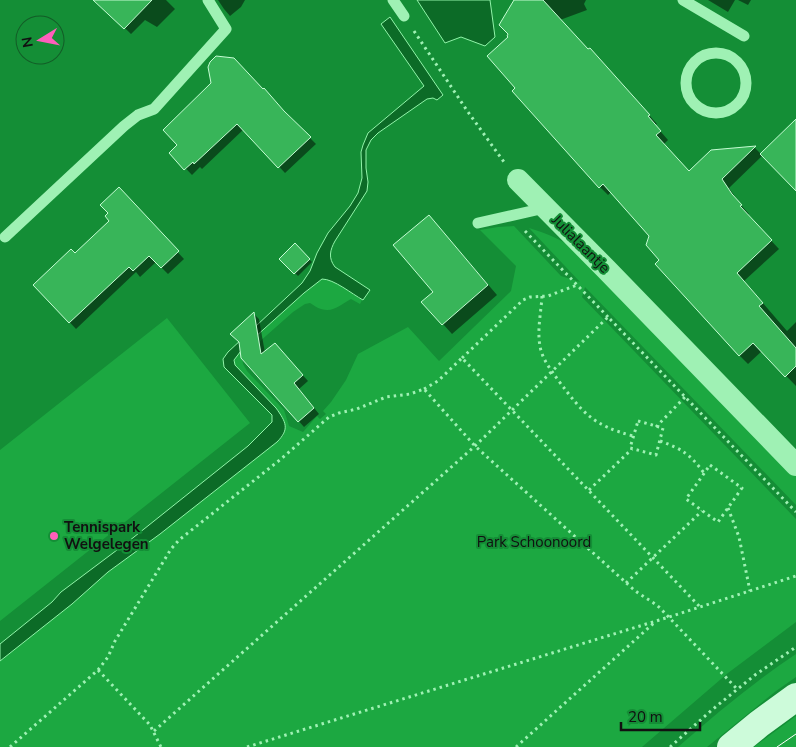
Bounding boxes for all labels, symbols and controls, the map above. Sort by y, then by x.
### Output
north arrow [15,15,65,65]
text: N [17,35,38,49]
street label: Julialaantje [547,210,615,278]
place label: Tennispark Welgelegen [64,517,149,554]
marker: Tennispark Welgelegen [48,530,60,542]
park label: Park Schoonoord [477,532,591,552]
scale bar [621,700,700,732]
text: 20 m [628,707,663,727]

